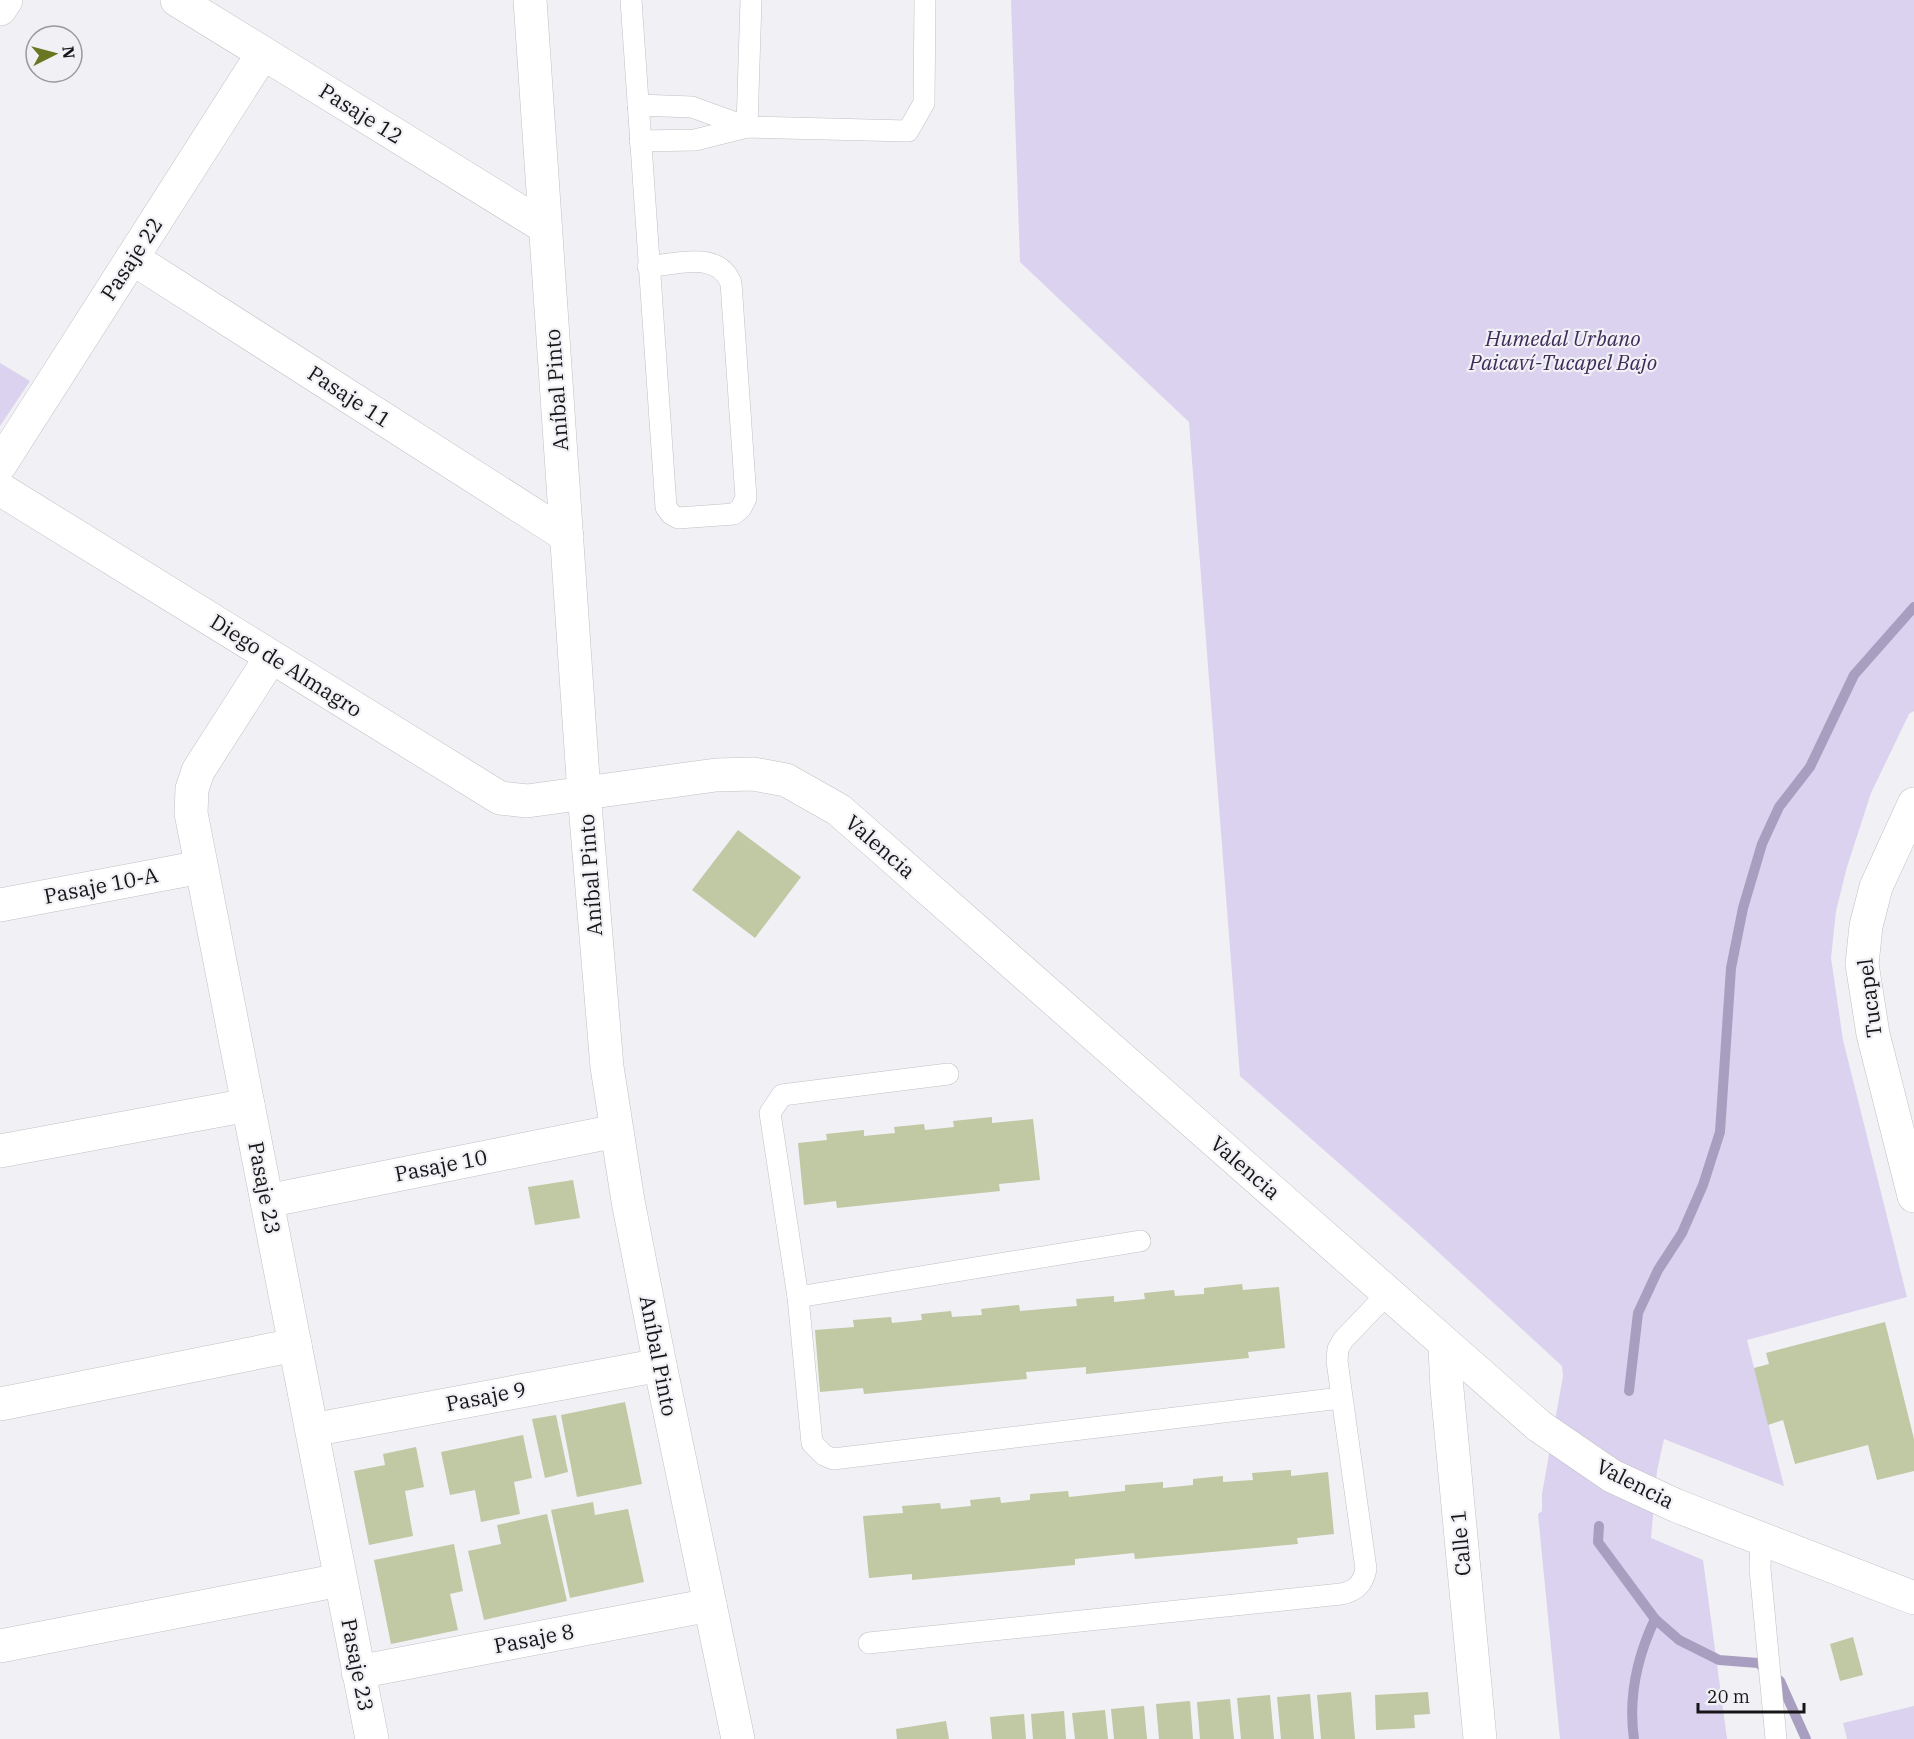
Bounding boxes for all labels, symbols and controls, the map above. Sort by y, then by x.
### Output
north arrow [24,24,84,84]
text: N [58,45,80,60]
street label: Pasaje 12 [314,76,409,150]
street label: Pasaje 22 [94,212,168,305]
park label: Humedal Urbano Paicaví-Tucapel Bajo [1468,324,1657,376]
street label: Aníbal Pinto [538,328,574,452]
street label: Pasaje 11 [303,359,396,433]
street label: Diego de Almagro [205,607,368,723]
street label: Valencia [840,808,922,884]
street label: Aníbal Pinto [572,813,608,937]
street label: Pasaje 10-A [41,860,161,910]
street label: Tucapel [1850,957,1888,1039]
street label: Valencia [1205,1129,1287,1205]
street label: Pasaje 23 [242,1139,288,1236]
street label: Pasaje 10 [392,1142,489,1188]
street label: Aníbal Pinto [634,1293,684,1418]
street label: Pasaje 9 [443,1375,528,1417]
street label: Valencia [1592,1452,1679,1515]
street label: Calle 1 [1443,1509,1477,1577]
street label: Pasaje 23 [335,1616,381,1713]
street label: Pasaje 8 [491,1617,576,1659]
scale bar [1698,1676,1804,1714]
text: 20 m [1707,1685,1750,1708]

